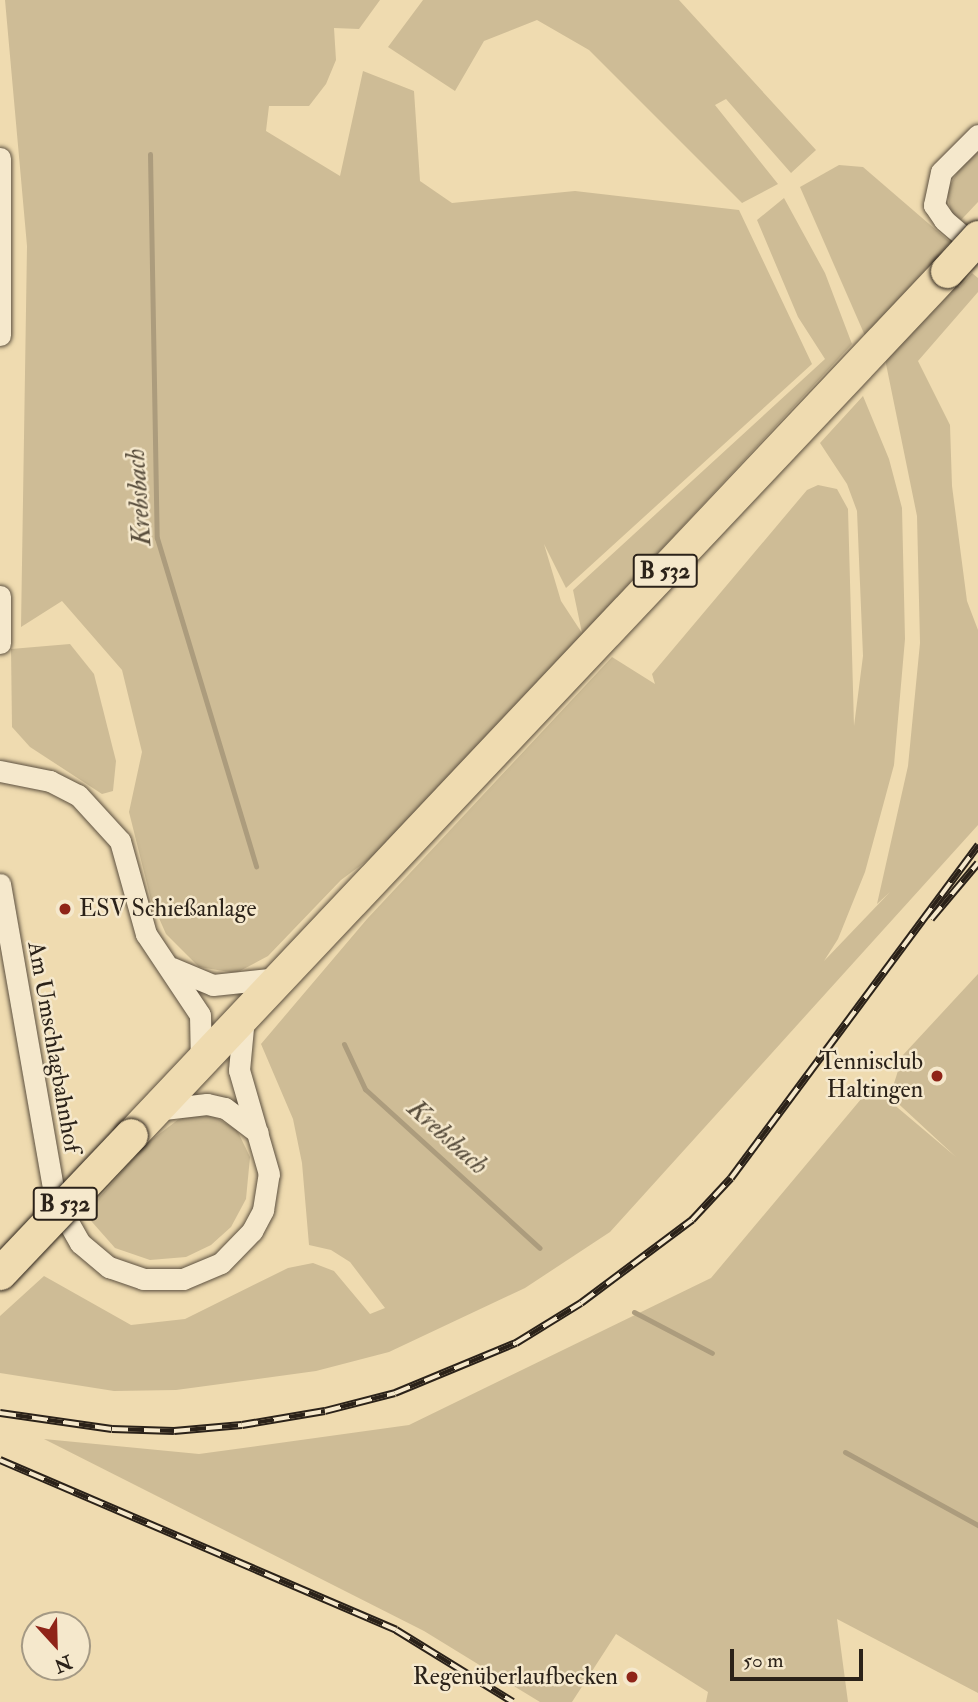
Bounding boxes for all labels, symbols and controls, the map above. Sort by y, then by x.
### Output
water label: Krebsbach [121,447,159,547]
road number: B 532 [632,552,698,590]
place label: ESV Schießanlage [79,895,257,923]
marker: ESV Schießanlage [57,901,73,917]
street label: Am Umschlagbahnhof [21,939,87,1155]
place label: Tennisclub Haltingen [819,1048,923,1104]
marker: Tennisclub Haltingen [929,1068,945,1084]
water label: Krebsbach [400,1094,494,1182]
road number: B 532 [32,1184,98,1224]
north arrow [21,1611,91,1681]
scale bar [733,1636,866,1680]
text: 50 m [743,1647,784,1674]
text: N [51,1649,76,1678]
place label: Regenüberlaufbecken [413,1663,618,1691]
marker: Regenüberlaufbecken [624,1669,640,1685]

